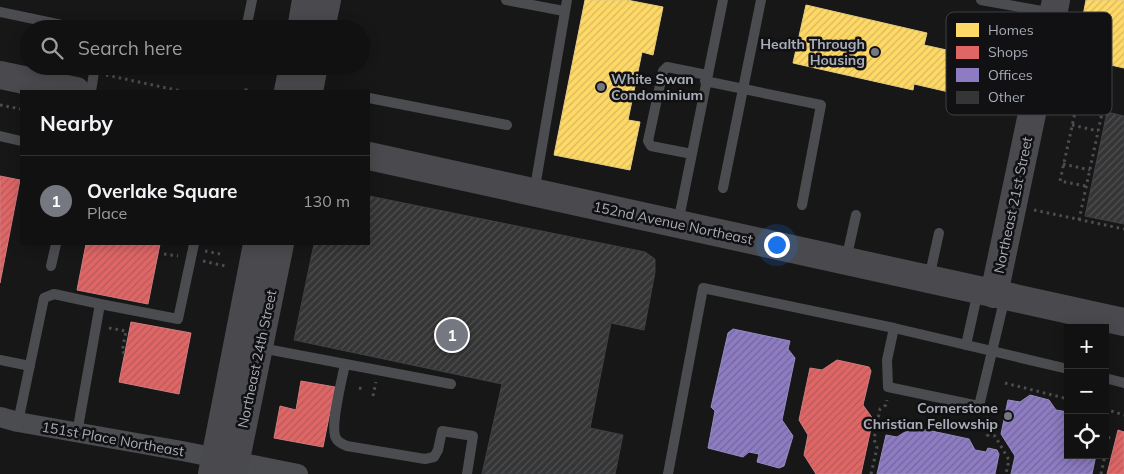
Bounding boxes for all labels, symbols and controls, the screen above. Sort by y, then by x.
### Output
legend [946,12,1112,115]
search box [20,20,370,75]
text: Homes [988,21,1034,39]
icon: search [38,34,66,62]
place label: Health Through Housing [760,35,865,69]
text: Search here [78,36,182,60]
text: Shops [988,43,1028,61]
marker: Health Through Housing [869,46,881,58]
text: Offices [988,66,1033,84]
place label: White Swan Condominium [611,70,703,104]
marker: White Swan Condominium [595,81,607,93]
text: Other [988,88,1026,106]
text: Nearby [40,110,113,136]
street label: Northeast 21st Street [990,135,1036,275]
text: Overlake Square [87,179,238,203]
text: 1 [51,191,61,211]
text: 130 m [303,191,350,211]
street label: 152nd Avenue Northeast [592,197,755,249]
text: Place [87,203,127,223]
your location [764,232,790,258]
street label: Northeast 24th Street [234,288,280,430]
pin: 1 [436,316,468,354]
map controls [1064,324,1109,459]
button: + [1064,324,1109,369]
button: − [1064,369,1109,414]
place label: Cornerstone Christian Fellowship [863,399,998,433]
marker: Cornerstone Christian Fellowship [1002,410,1014,422]
button: locate [1064,414,1109,459]
street label: 151st Place Northeast [40,418,186,460]

